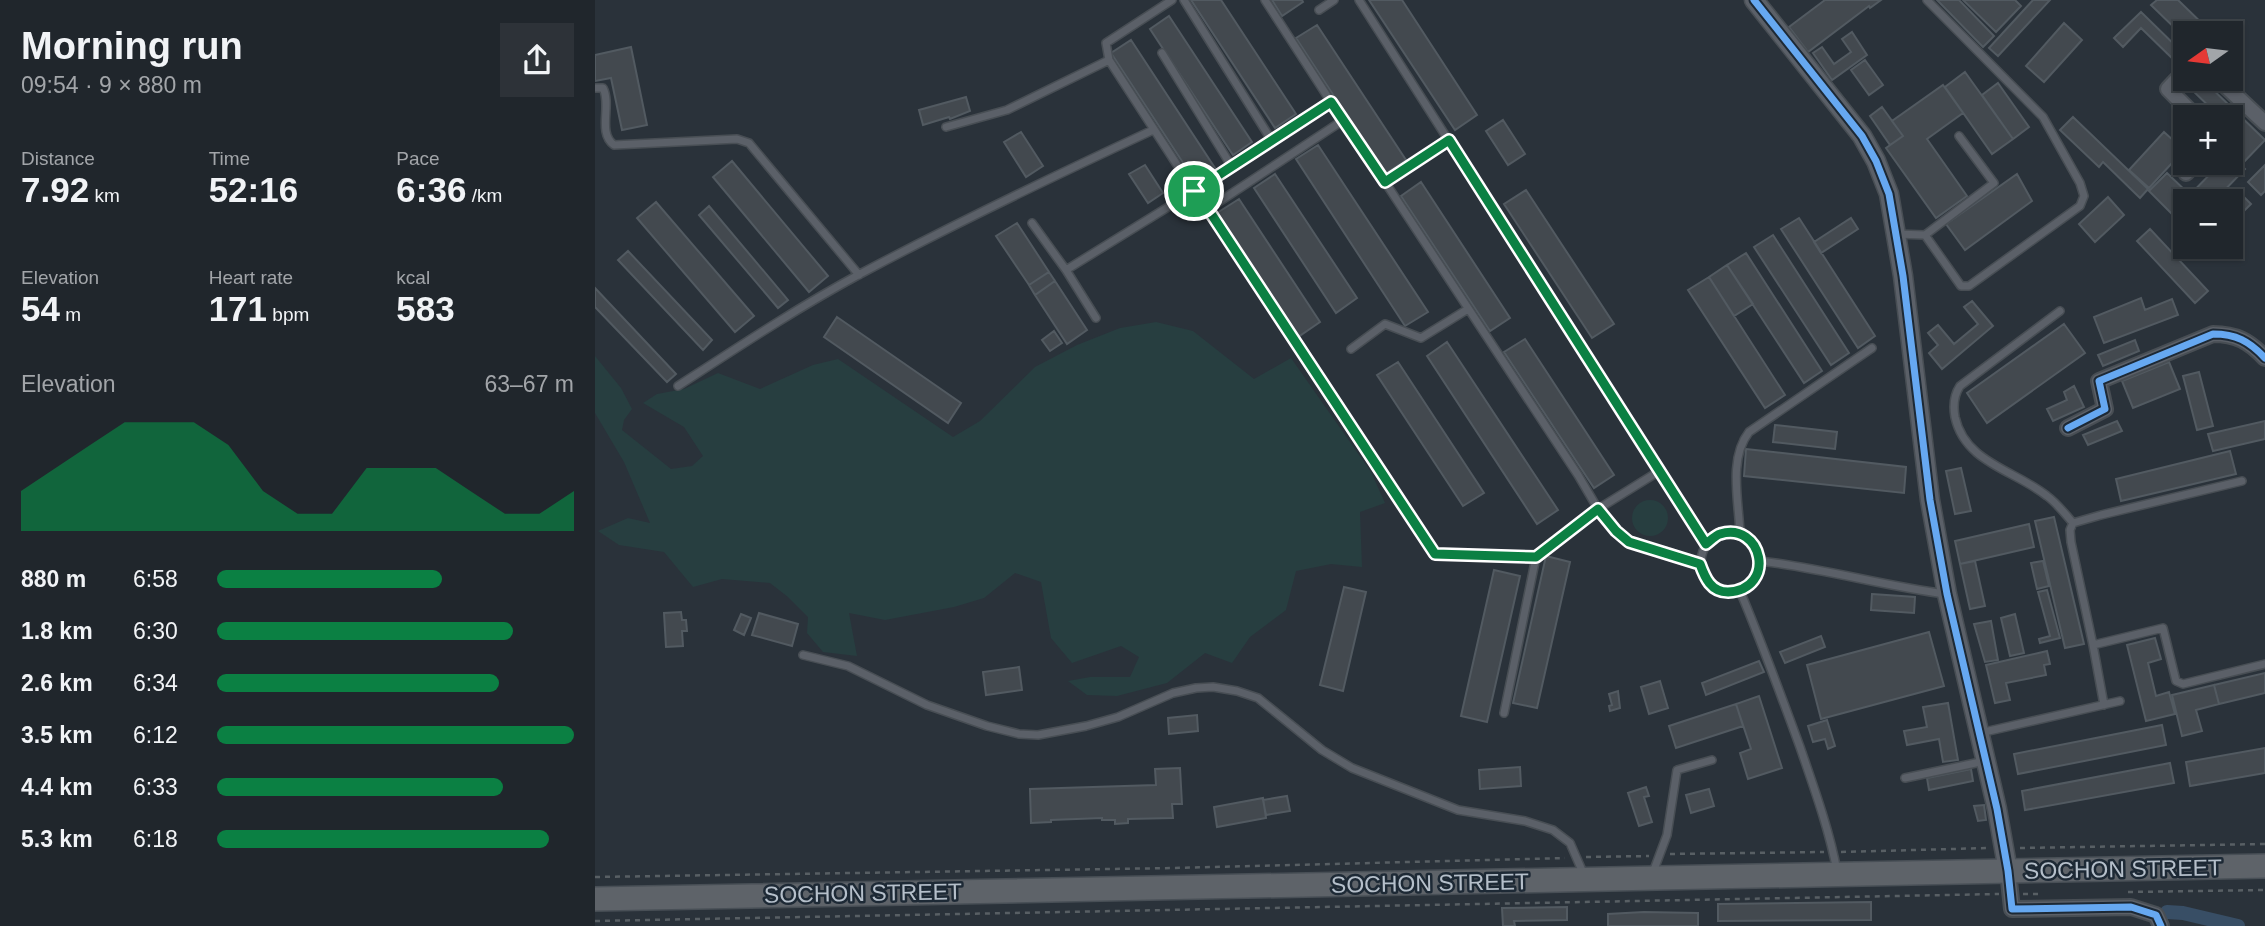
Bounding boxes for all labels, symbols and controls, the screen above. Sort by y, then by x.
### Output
north arrow [2173,21,2243,91]
map controls [2173,21,2243,259]
button: share [500,23,574,97]
text: Morning run [21,25,243,67]
text: 09:54 · 9 × 880 m [21,72,202,98]
button: + [2173,105,2243,175]
text: Distance [21,148,95,169]
text: Time [209,148,250,169]
text: Pace [396,148,440,169]
pin [1164,161,1224,221]
text: 7.92 [21,170,89,209]
text: 52:16 [209,170,298,209]
text: 6:36 [396,170,466,209]
icon: arrive [1175,172,1213,210]
text: km [89,185,120,206]
text: /km [466,185,502,206]
button: − [2173,189,2243,259]
text: Elevation [21,267,99,288]
text: Heart rate [209,267,293,288]
text: kcal [396,267,430,288]
text: 54 [21,289,60,328]
text: 171 [209,289,267,328]
text: 583 [396,289,455,328]
text: m [60,304,81,325]
text: bpm [267,304,309,325]
text: Elevation [21,371,116,397]
text: 63–67 m [484,371,574,397]
text: 880 m [21,566,86,592]
text: 6:58 [133,566,178,592]
text: 1.8 km [21,618,93,644]
text: 6:30 [133,618,178,644]
text: 2.6 km [21,670,93,696]
text: 6:34 [133,670,178,696]
text: 3.5 km [21,722,93,748]
text: 6:12 [133,722,178,748]
text: 4.4 km [21,774,93,800]
text: 6:33 [133,774,178,800]
text: 5.3 km [21,826,93,852]
text: 6:18 [133,826,178,852]
street label: SOCHON STREET [2024,854,2222,884]
street label: SOCHON STREET [1331,868,1529,898]
street label: SOCHON STREET [764,878,962,908]

